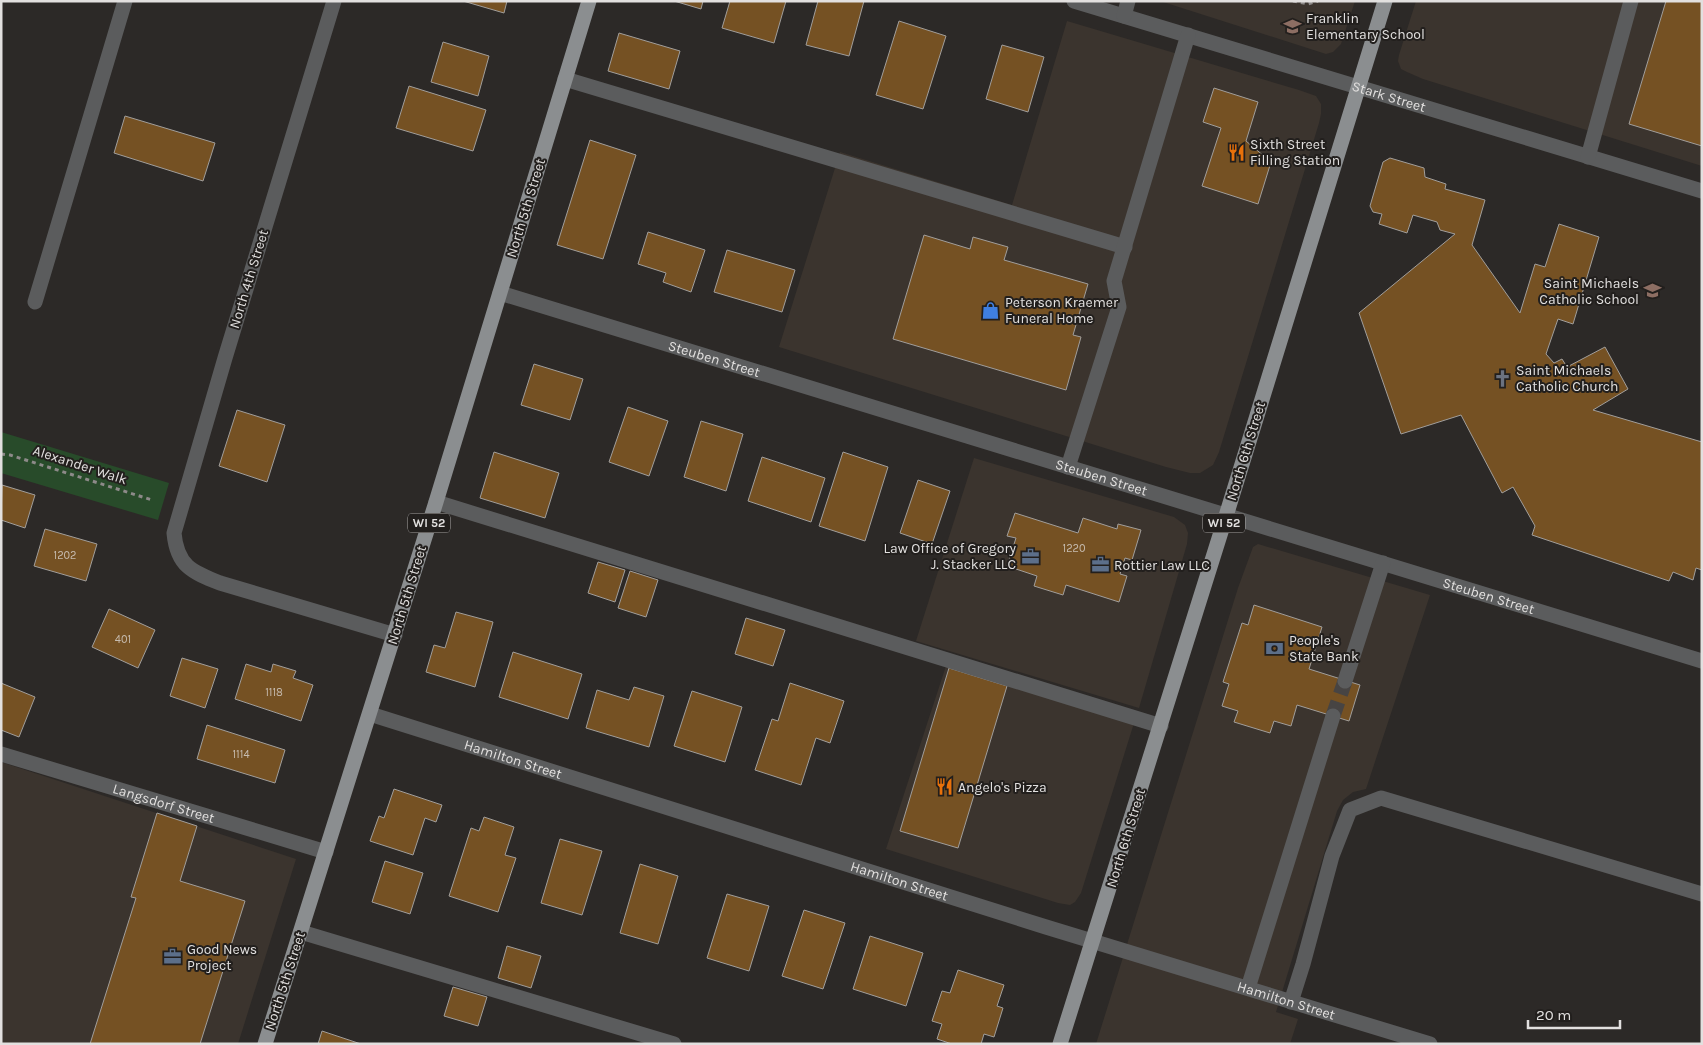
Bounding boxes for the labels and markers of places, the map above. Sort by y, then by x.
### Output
place label: Franklin Elementary School [1306,10,1425,43]
school or university icon: Franklin Elementary School [1282,16,1302,36]
place label: Sixth Street Filling Station [1250,136,1340,169]
restaurant icon: Sixth Street Filling Station [1226,142,1246,162]
place label: Saint Michaels Catholic School [1539,275,1639,308]
school or university icon: Saint Michaels Catholic School [1643,281,1663,301]
place label: Peterson Kraemer Funeral Home [1005,294,1119,327]
shop icon: Peterson Kraemer Funeral Home [981,300,1001,320]
place label: Saint Michaels Catholic Church [1516,362,1619,395]
church icon: Saint Michaels Catholic Church [1492,368,1512,388]
place label: Law Office of Gregory J. Stacker LLC [884,540,1016,573]
office icon: Law Office of Gregory J. Stacker LLC [1020,546,1040,566]
office icon: Rottier Law LLC [1090,555,1110,575]
place label: Rottier Law LLC [1114,557,1210,574]
place label: People's State Bank [1289,632,1359,665]
bank icon: People's State Bank [1265,638,1285,658]
restaurant icon: Angelo's Pizza [934,777,954,797]
place label: Angelo's Pizza [958,779,1047,796]
place label: Good News Project [187,941,257,974]
office icon: Good News Project [163,947,183,967]

